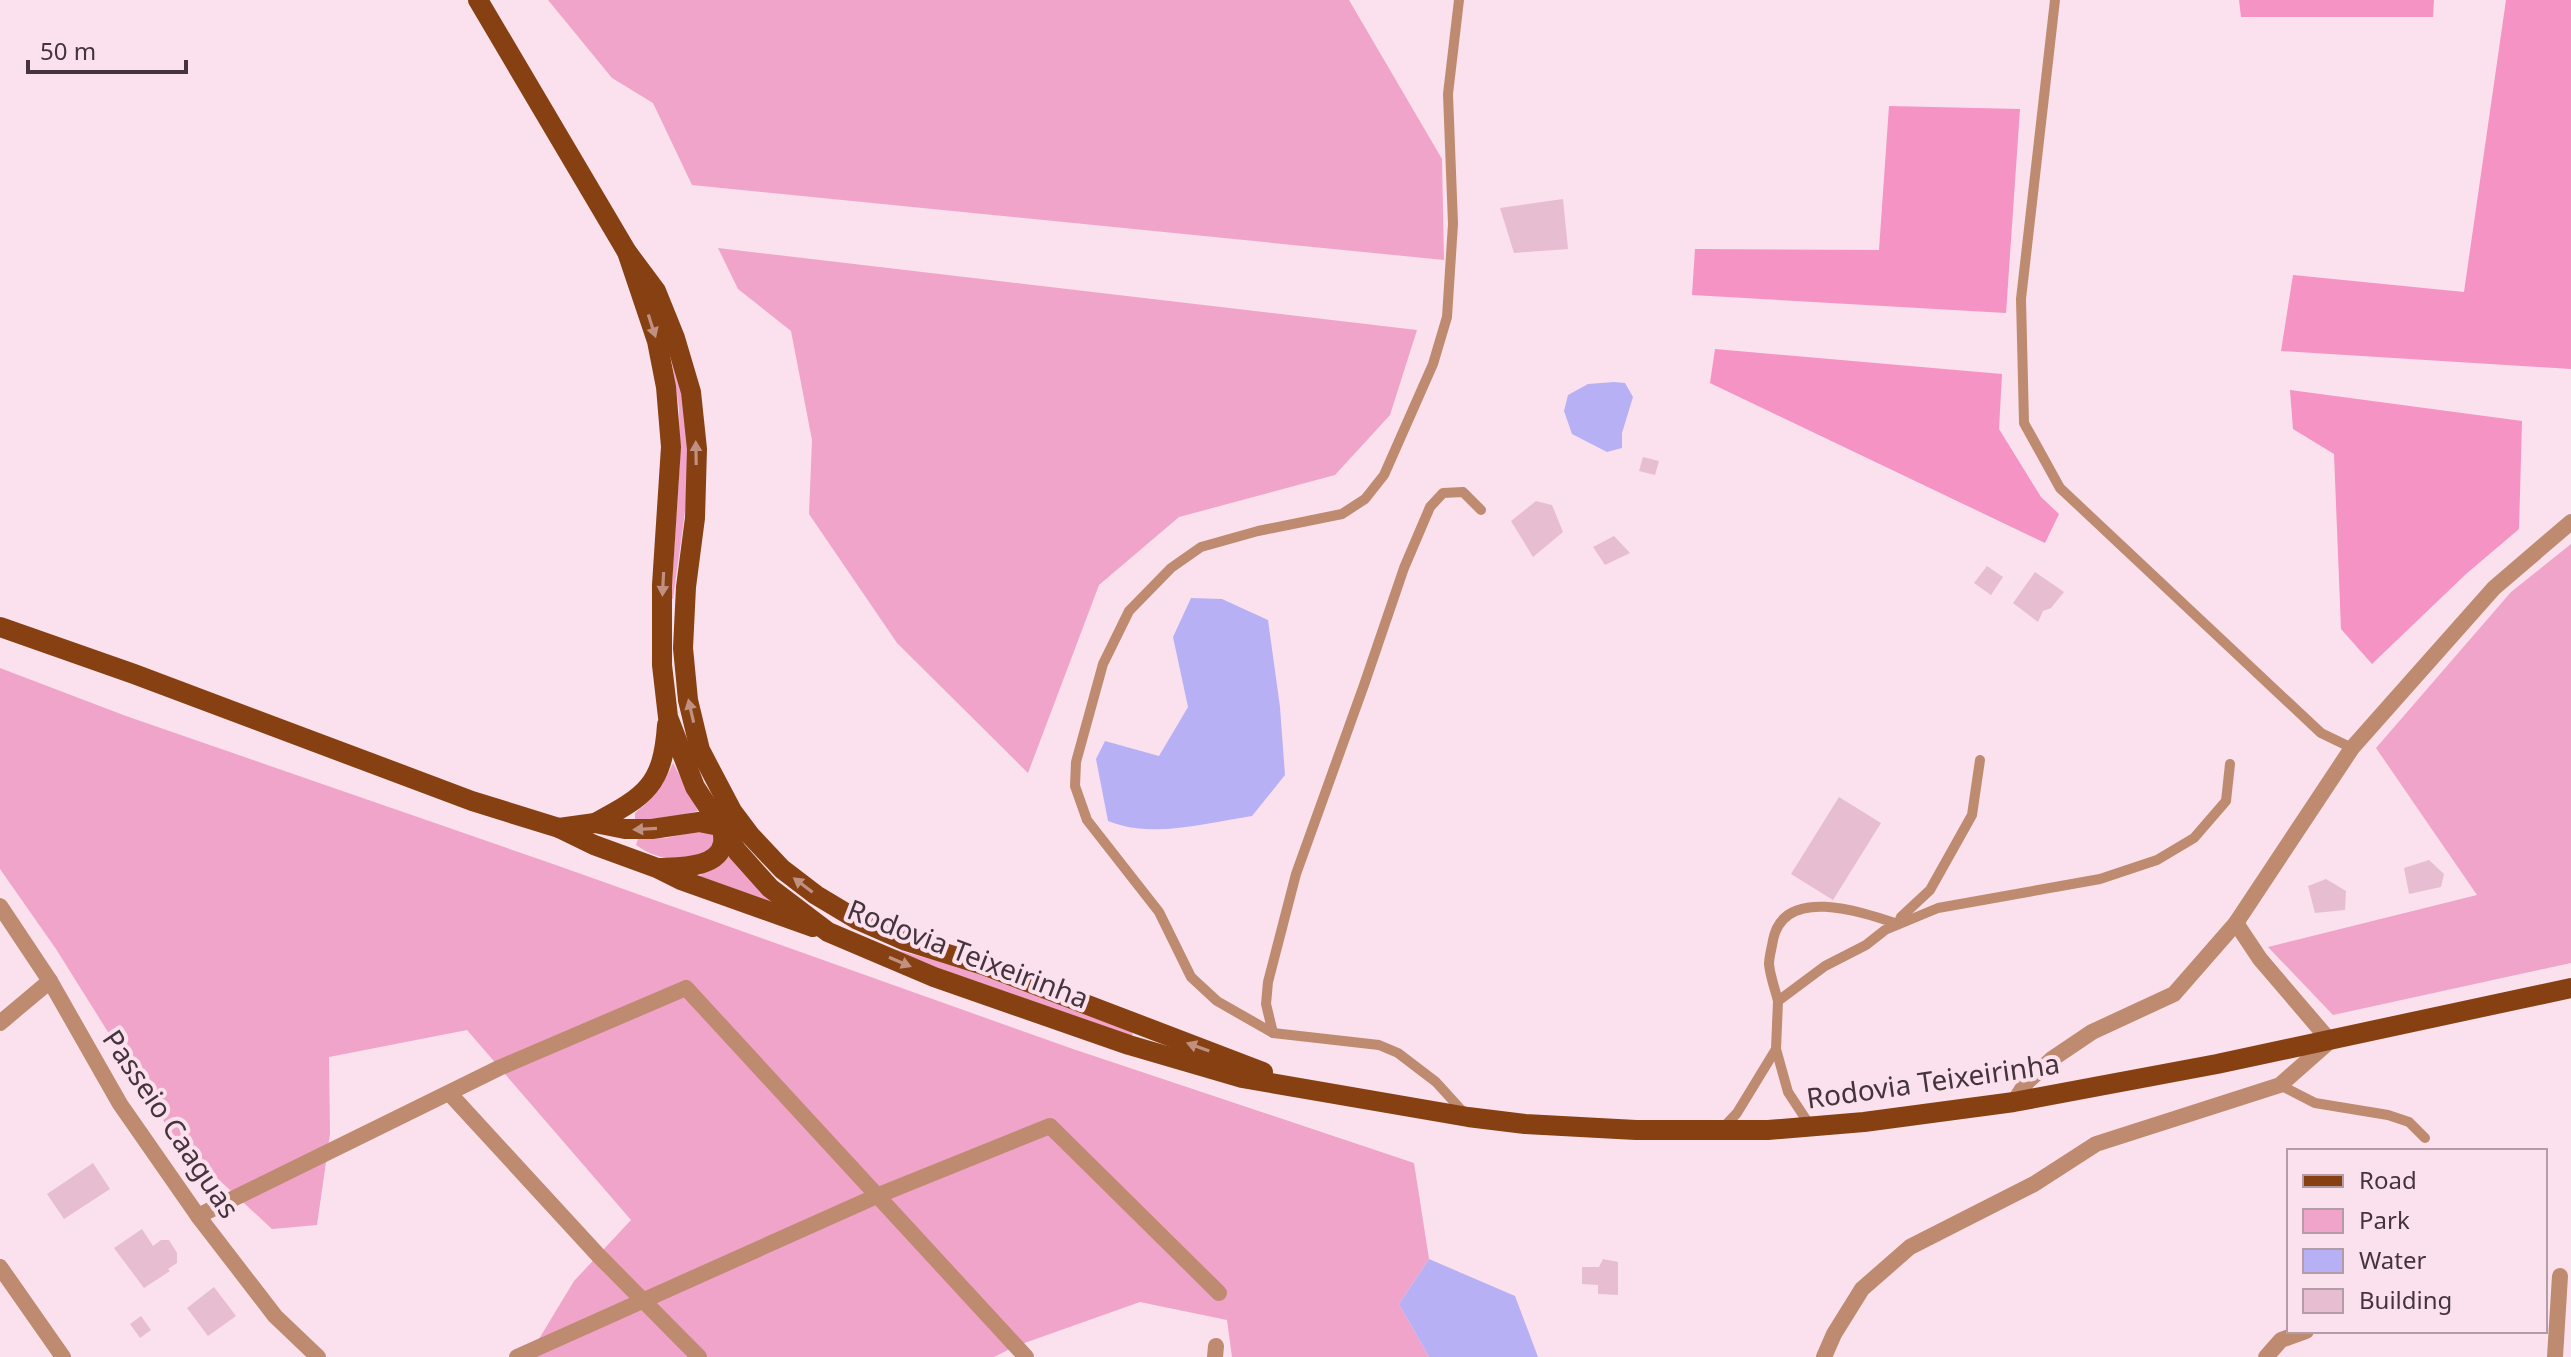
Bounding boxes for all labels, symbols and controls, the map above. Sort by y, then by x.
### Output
scale bar [28,24,186,74]
text: 50 m [40,34,96,67]
one-way arrow [646,314,658,338]
one-way arrow [690,440,702,465]
one-way arrow [656,572,669,597]
one-way arrow [684,698,697,723]
one-way arrow [632,822,657,835]
one-way arrow [793,878,813,894]
street label: Rodovia Teixeirinha [842,890,1094,1017]
one-way arrow [888,956,912,969]
street label: Passeio Caaguas [95,1022,249,1225]
one-way arrow [1185,1040,1209,1053]
street label: Rodovia Teixeirinha [1804,1043,2062,1117]
legend [2287,1149,2547,1333]
text: Road [2359,1163,2417,1196]
text: Park [2359,1203,2410,1236]
text: Water [2359,1243,2427,1276]
text: Building [2359,1283,2452,1316]

